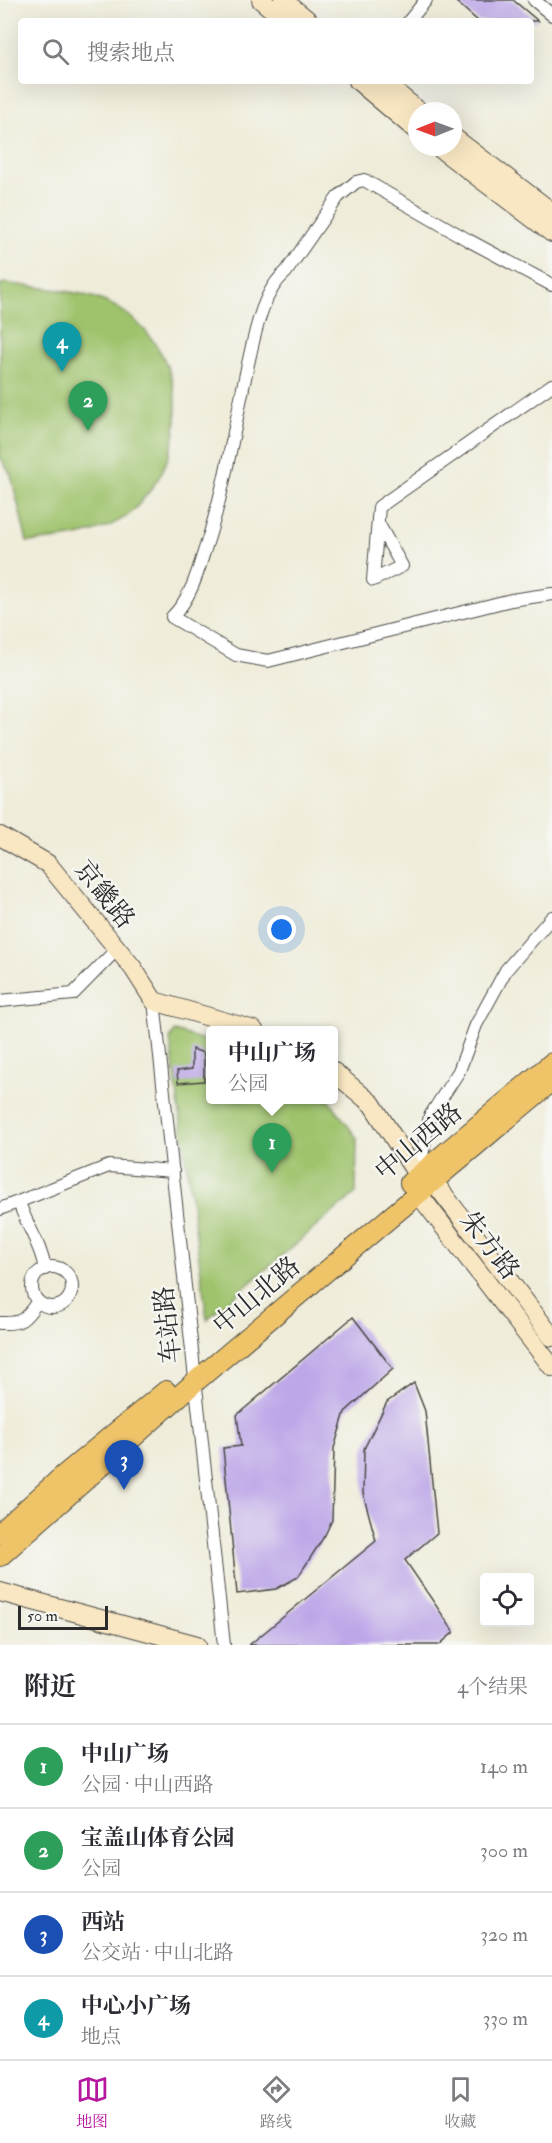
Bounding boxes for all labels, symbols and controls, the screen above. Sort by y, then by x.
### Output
search box [18,18,534,84]
icon: search [39,35,72,68]
text: 搜索地点 [87,39,175,67]
north arrow [408,102,462,156]
pin: 4 [42,322,82,372]
pin: 2 [68,382,107,431]
street label: 京畿路 [67,854,141,935]
your location [267,915,296,944]
popup [206,1026,338,1104]
text: 中山广场 [228,1039,316,1067]
text: 公园 [228,1071,268,1096]
street label: 中山西路 [369,1096,469,1187]
pin: 1 [252,1124,292,1173]
street label: 朱方路 [453,1205,526,1286]
street label: 中山北路 [207,1250,307,1341]
street label: 车站路 [148,1284,188,1365]
pin: 3 [104,1440,144,1490]
map controls [480,1573,534,1627]
button: locate [480,1573,534,1627]
scale bar [18,1603,108,1630]
text: 50 m [27,1606,58,1626]
text: 附近 [24,1671,76,1703]
text: 4个结果 [457,1674,528,1699]
text: 中山广场 [81,1740,169,1768]
text: 1 [40,1754,47,1779]
text: 140 m [480,1754,528,1779]
text: 公园 · 中山西路 [81,1772,213,1797]
text: 宝盖山体育公园 [81,1824,235,1852]
text: 2 [38,1838,49,1863]
text: 300 m [480,1838,528,1863]
text: 公园 [81,1856,121,1881]
text: 西站 [81,1908,125,1936]
text: 3 [40,1922,47,1947]
text: 320 m [480,1922,528,1947]
text: 公交站 · 中山北路 [81,1940,233,1965]
text: 中心小广场 [81,1992,191,2020]
text: 4 [38,2006,49,2031]
text: 330 m [483,2006,528,2031]
text: 地点 [81,2024,121,2049]
tab: 地图 [76,2073,109,2132]
tab: 路线 [260,2073,293,2132]
tab: 收藏 [444,2073,477,2132]

